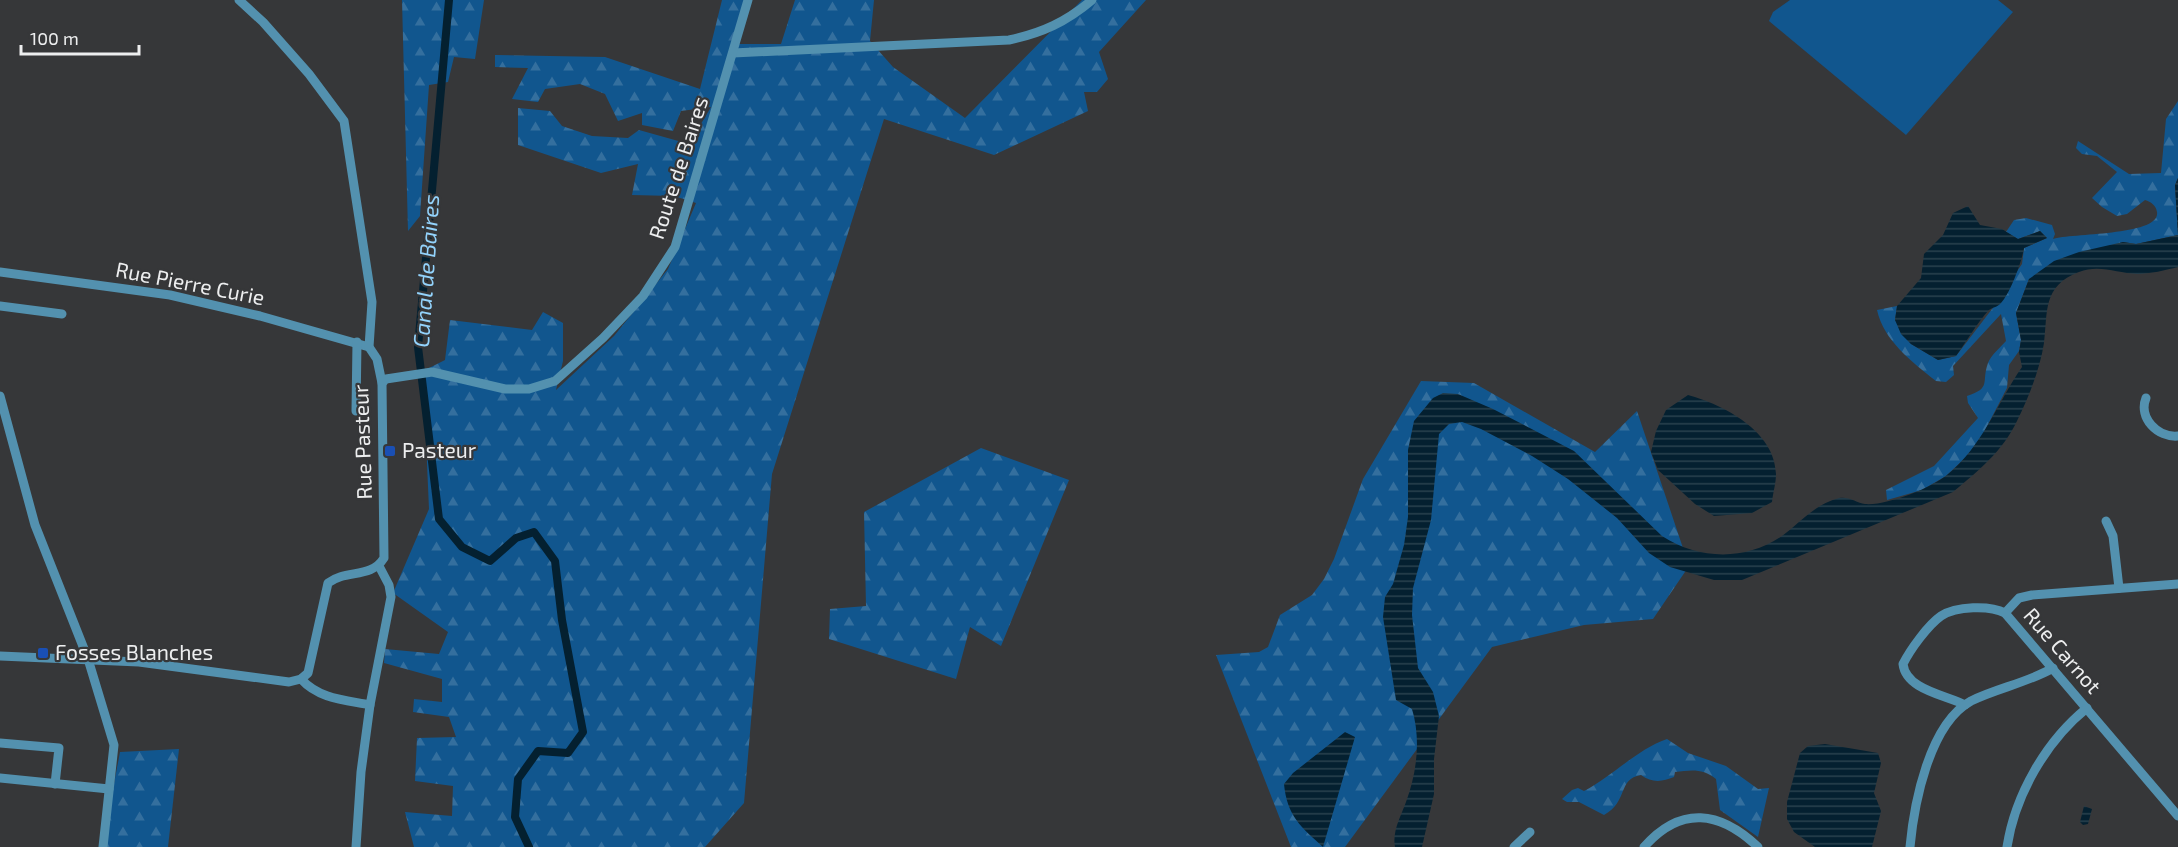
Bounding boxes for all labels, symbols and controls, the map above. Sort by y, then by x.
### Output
scale bar [21,18,140,56]
text: 100 m [30,27,79,49]
street label: Route de Baires [643,93,712,242]
water label: Canal de Baires [407,193,443,348]
street label: Rue Pierre Curie [114,256,267,309]
street label: Rue Pasteur [347,384,376,500]
place label: Pasteur [402,437,477,462]
marker: Pasteur [383,444,397,458]
street label: Rue Carnot [2019,602,2107,698]
place label: Fosses Blanches [55,639,213,664]
marker: Fosses Blanches [36,646,50,660]

